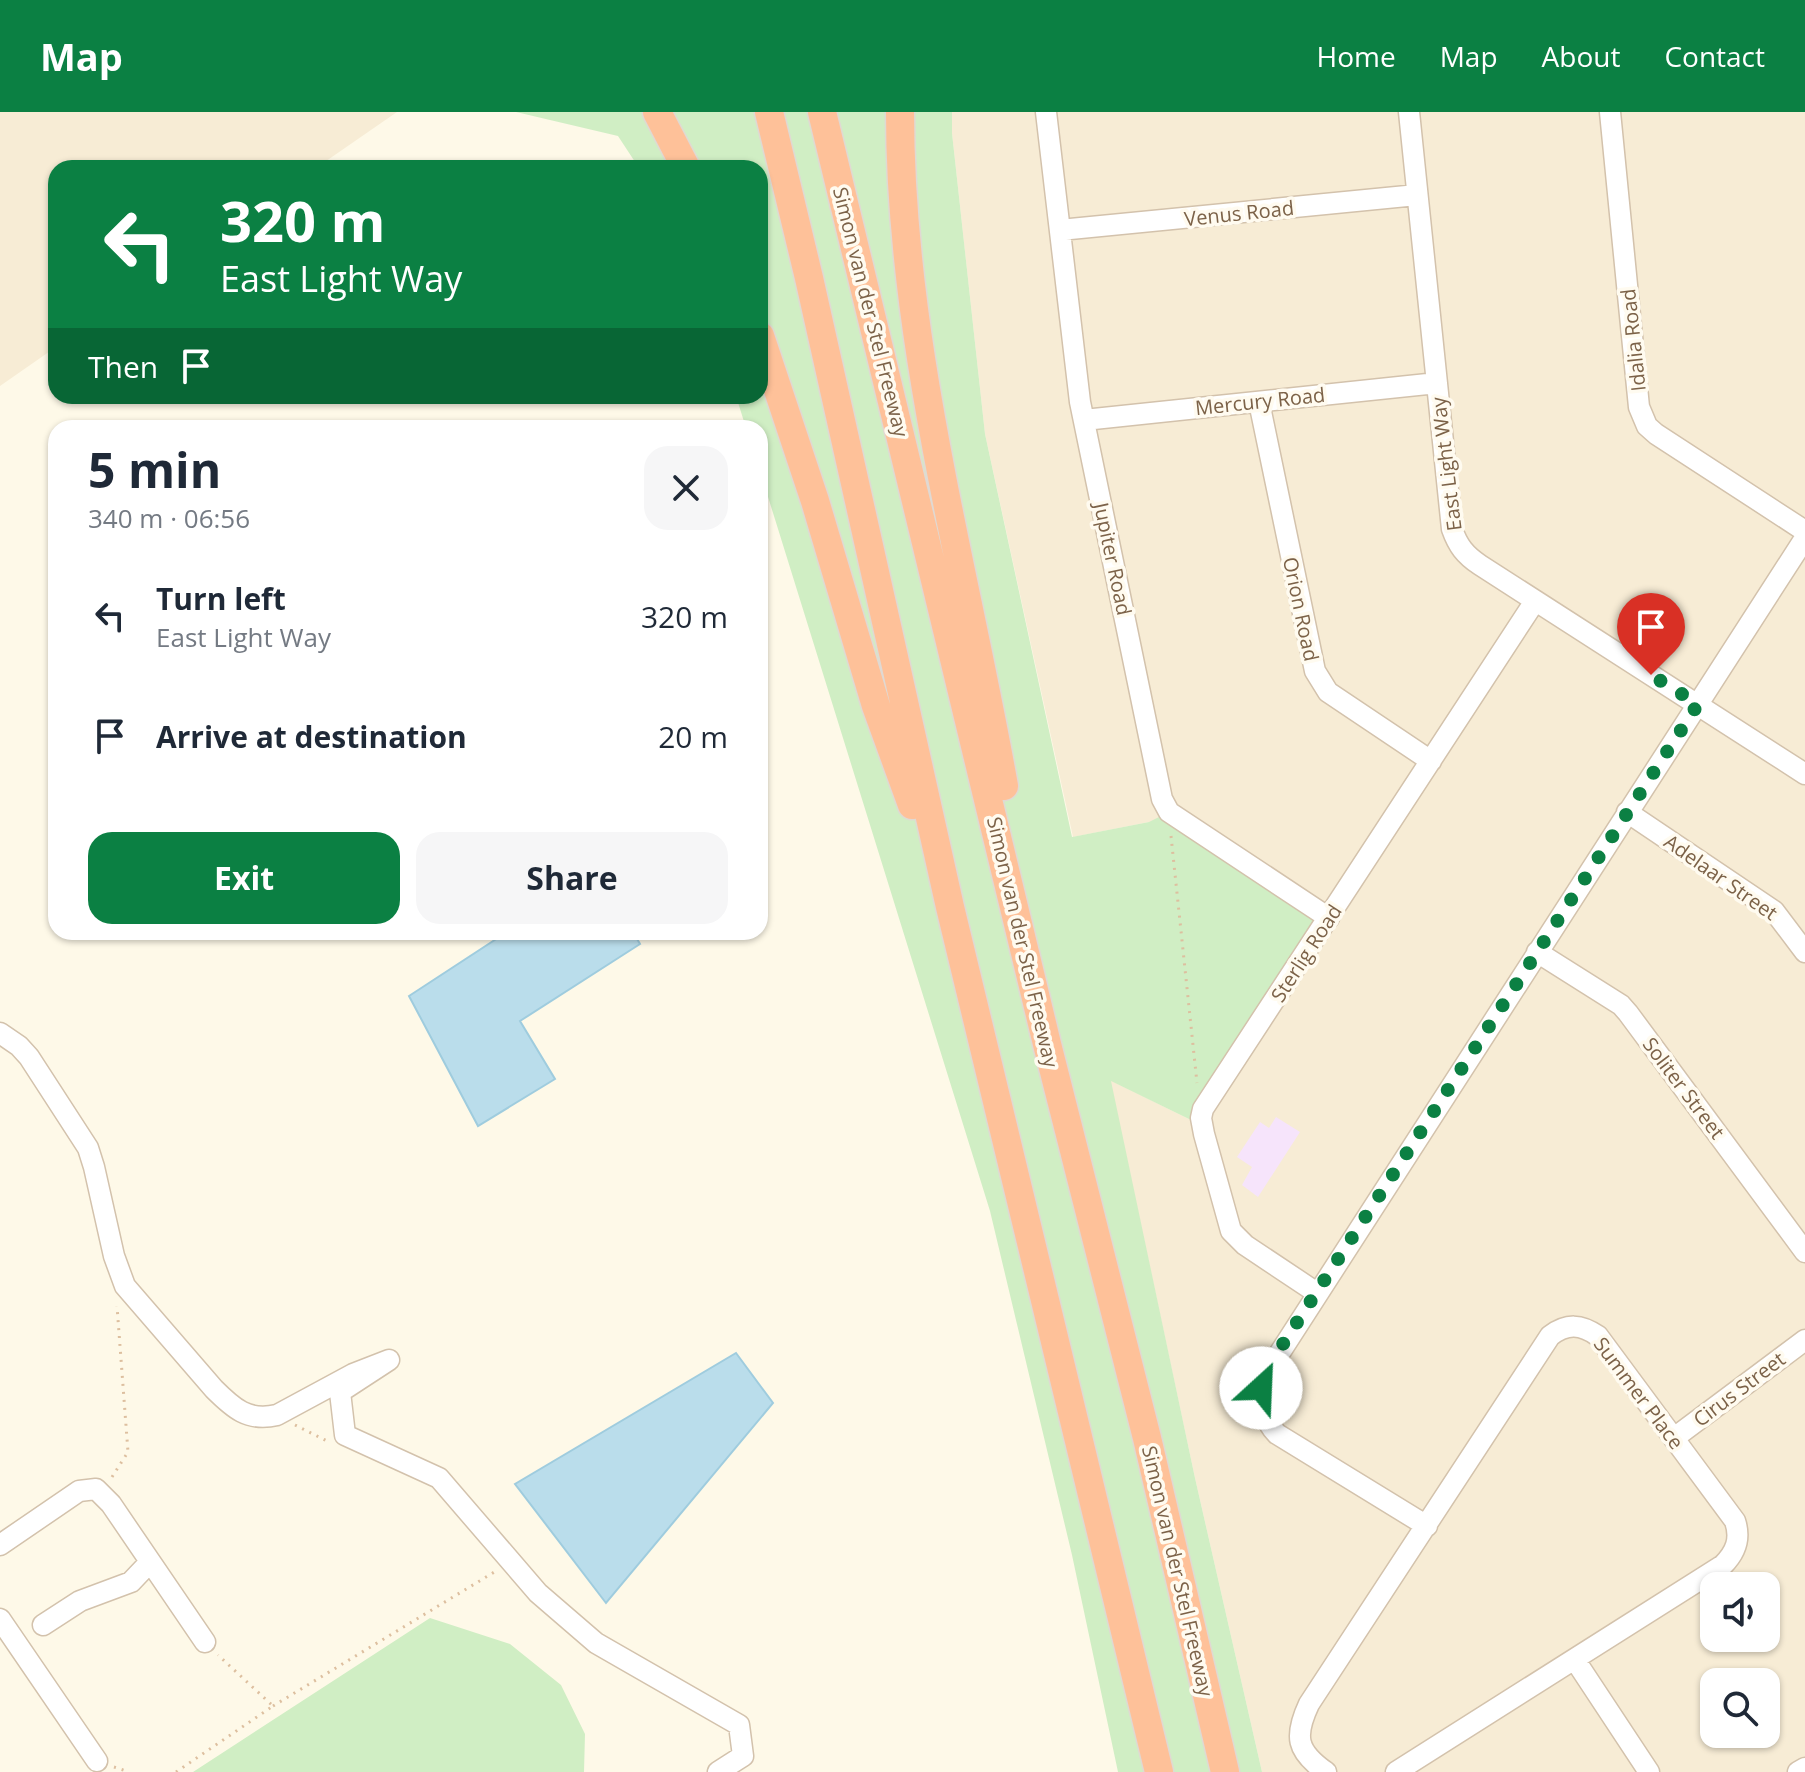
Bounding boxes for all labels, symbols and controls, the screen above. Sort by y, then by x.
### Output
text: Map [40,30,123,82]
text: Home [1317,37,1396,75]
text: Map [1440,37,1498,75]
text: About [1542,37,1620,75]
text: Contact [1664,37,1765,75]
text: 320 m [220,182,386,258]
street label: Simon van der Stel Freeway [827,184,915,441]
icon: left [88,192,192,296]
street label: Venus Road [1183,194,1295,232]
text: East Light Way [220,254,462,303]
street label: Idalia Road [1614,287,1652,393]
icon: arrive [174,344,218,388]
text: Then [88,346,158,387]
street label: Mercury Road [1194,381,1326,421]
street label: East Light Way [1424,395,1468,532]
text: 5 min [88,437,221,502]
button: close [644,446,728,530]
street label: Jupiter Road [1087,498,1138,618]
text: 340 m · 06:56 [88,500,250,536]
street label: Orion Road [1277,554,1325,664]
text: Turn left [156,578,286,619]
pin [1617,593,1685,675]
icon: left [88,594,132,638]
text: 320 m [641,596,728,637]
icon: arrive [1629,605,1673,649]
text: East Light Way [156,619,331,655]
icon: arrive [88,714,132,758]
text: Arrive at destination [156,716,467,757]
text: 20 m [658,716,728,757]
street label: Simon van der Stel Freeway [981,814,1065,1071]
street label: Adelaar Street [1659,828,1783,926]
button: Exit [88,832,400,924]
button: Share [416,832,728,924]
street label: Sterlig Road [1264,899,1348,1007]
street label: Soliter Street [1637,1032,1731,1144]
street label: Summer Place [1588,1331,1690,1455]
position arrow [1219,1346,1303,1430]
street label: Cirus Street [1687,1346,1791,1432]
street label: Simon van der Stel Freeway [1136,1443,1220,1700]
map controls [1700,1572,1780,1748]
button: sound [1700,1572,1780,1652]
button: search [1700,1668,1780,1748]

